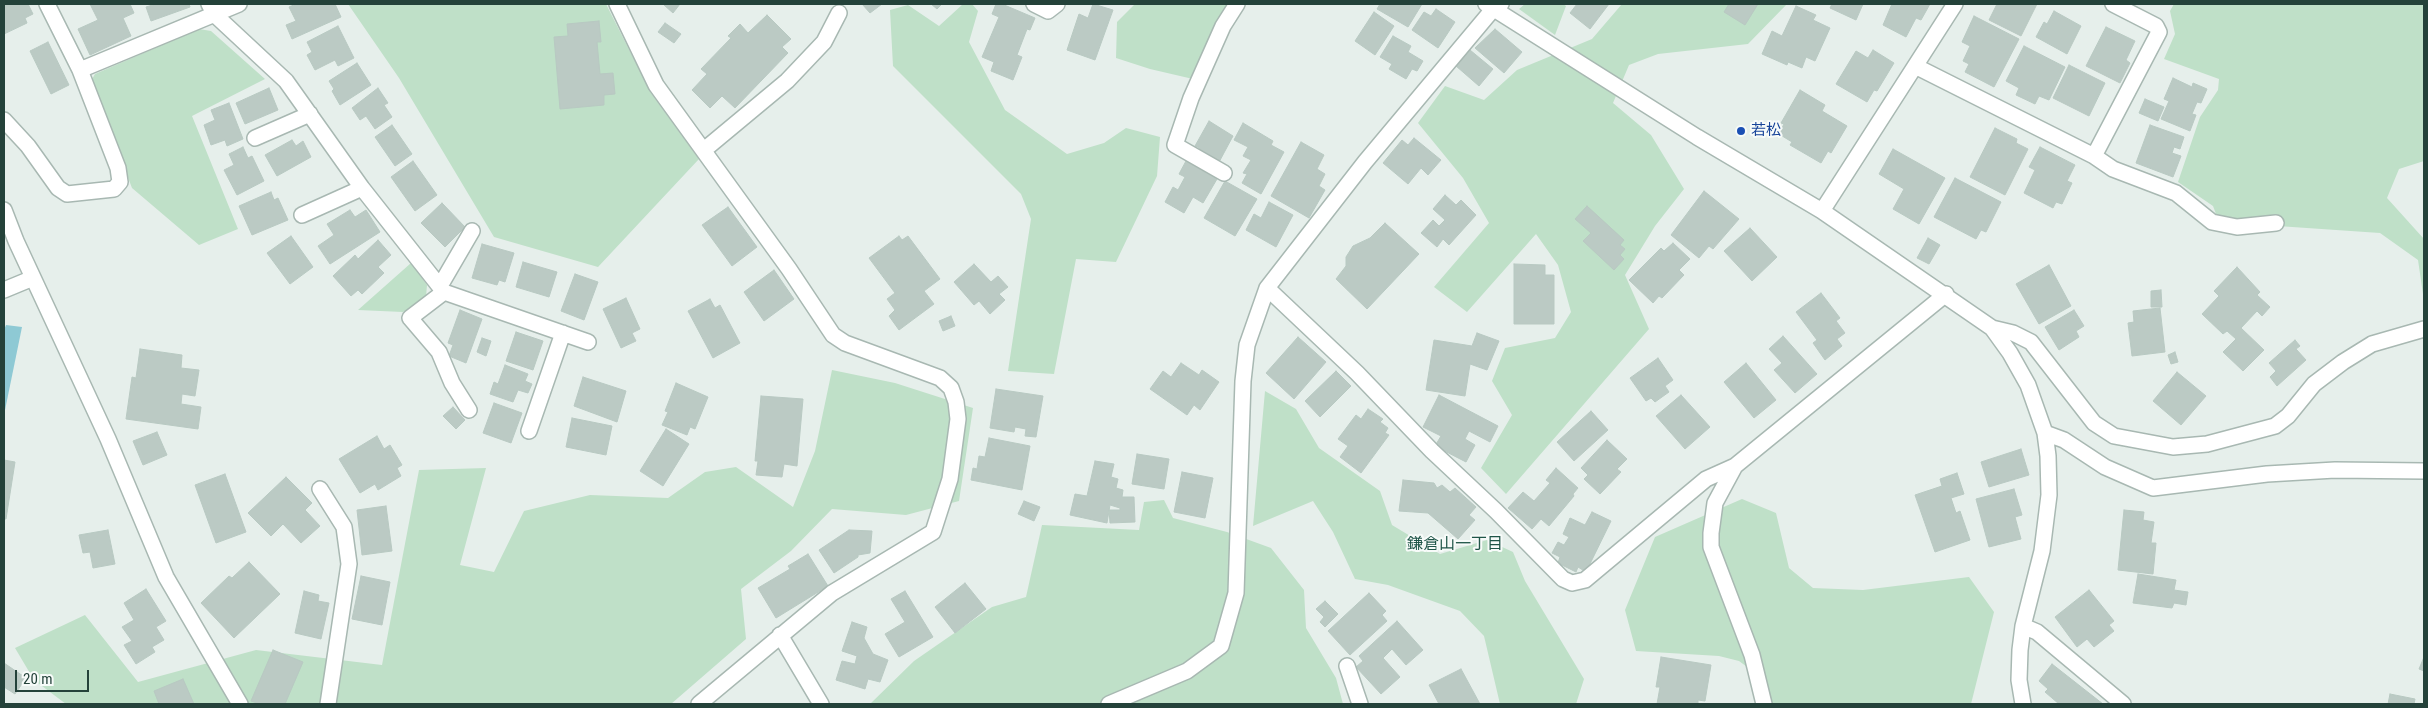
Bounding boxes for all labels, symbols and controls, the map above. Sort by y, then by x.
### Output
place label: 若松 [1751,122,1781,140]
marker: 若松 [1735,125,1747,137]
district label: 鎌倉山一丁目 [1407,535,1503,555]
scale bar [18,660,91,692]
text: 20 m [23,670,53,688]

